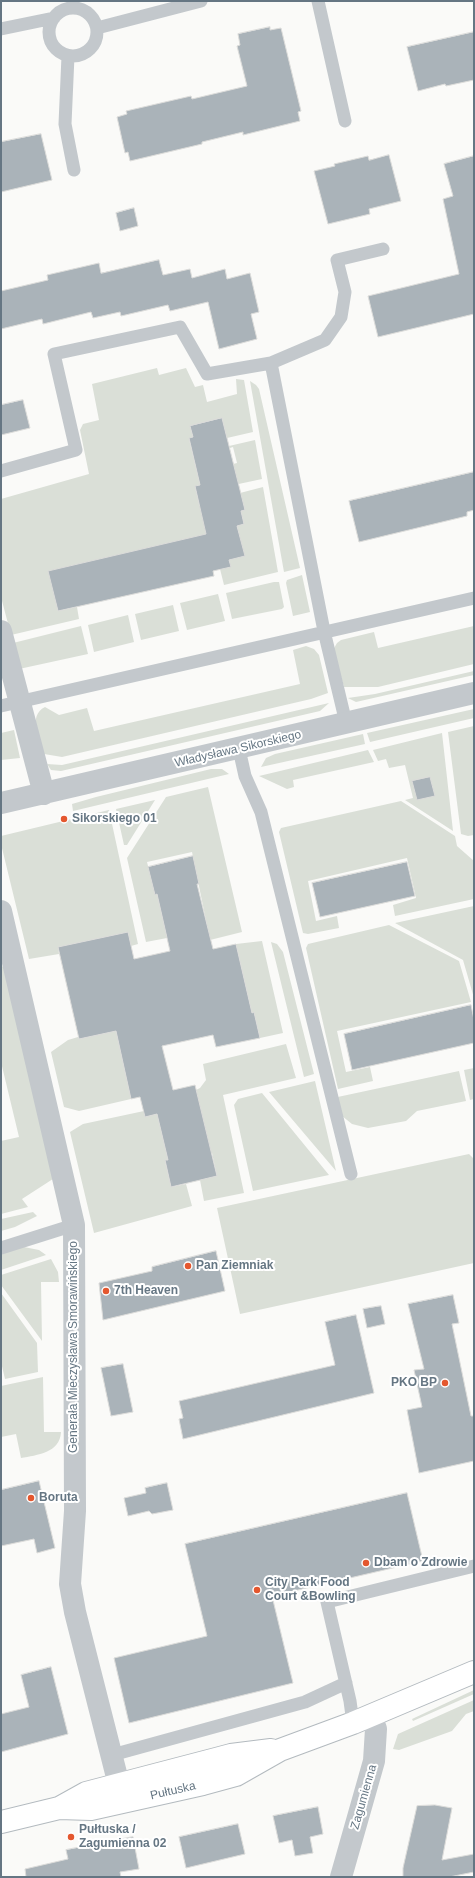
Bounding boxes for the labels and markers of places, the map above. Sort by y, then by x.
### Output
place label: Sikorskiego 01 [72,812,157,826]
marker: Sikorskiego 01 [59,814,69,824]
place label: Pan Ziemniak [196,1259,273,1273]
marker: Pan Ziemniak [183,1261,193,1271]
place label: 7th Heaven [114,1284,178,1298]
marker: 7th Heaven [101,1286,111,1296]
place label: PKO BP [391,1376,437,1390]
marker: PKO BP [440,1378,450,1388]
place label: Boruta [39,1491,78,1505]
marker: Boruta [26,1493,36,1503]
place label: Dbam o Zdrowie [374,1556,467,1570]
marker: Dbam o Zdrowie [361,1558,371,1568]
place label: City Park Food Court &Bowling [265,1576,356,1604]
marker: City Park Food Court &Bowling [252,1585,262,1595]
place label: Pułtuska / Zagumienna 02 [79,1823,166,1851]
marker: Pułtuska / Zagumienna 02 [66,1832,76,1842]

